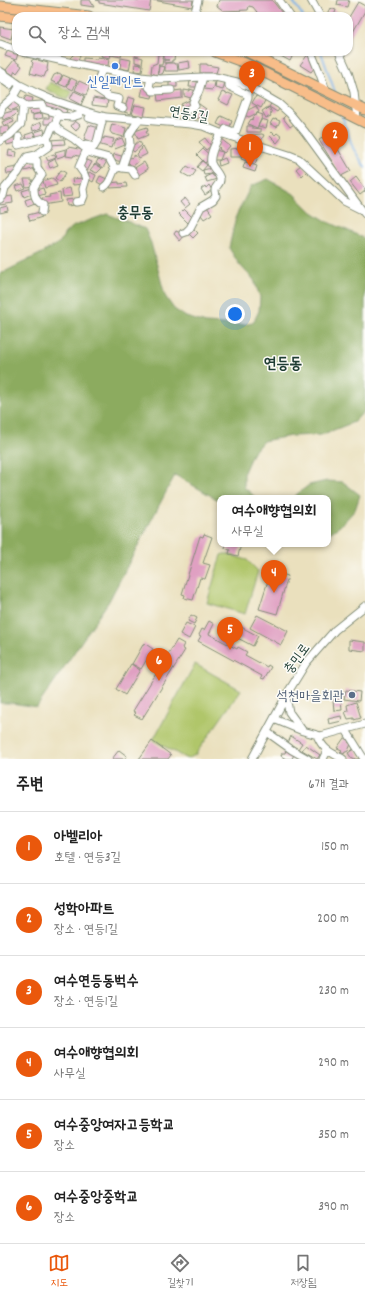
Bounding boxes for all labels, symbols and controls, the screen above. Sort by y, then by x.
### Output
search box [12,12,353,56]
icon: search [26,23,48,45]
text: 장소 검색 [58,23,110,45]
marker: 신일페인트 [110,61,120,71]
pin: 3 [239,61,265,94]
place label: 신일페인트 [87,73,143,93]
street label: 연등3길 [167,102,211,128]
pin: 2 [322,122,348,155]
pin: 1 [237,134,263,167]
district label: 충무동 [117,203,153,225]
your location [225,304,245,324]
district label: 연등동 [264,353,302,376]
popup [217,495,331,547]
text: 여수애향협의회 [232,501,316,523]
text: 사무실 [232,523,263,542]
pin: 4 [261,560,287,593]
pin: 5 [217,617,243,650]
street label: 충민로 [280,640,316,679]
pin: 6 [146,648,172,681]
place label: 석천마을회관 [276,687,344,707]
marker: 석천마을회관 [347,690,357,700]
text: 주변 [16,774,43,798]
text: 6개 결과 [308,776,349,795]
text: 아벨리아 [54,827,102,849]
text: 1 [28,838,30,857]
text: 150 m [321,838,349,857]
text: 호텔 · 연등3길 [54,849,121,868]
text: 성학아파트 [54,899,114,921]
text: 2 [26,910,32,929]
text: 200 m [317,910,349,929]
text: 장소 · 연등1길 [54,921,118,940]
text: 여수연등동벅수 [54,971,139,993]
text: 3 [26,982,32,1001]
text: 230 m [319,982,349,1001]
text: 장소 · 연등1길 [54,993,118,1012]
text: 여수애향협의회 [54,1043,139,1065]
text: 4 [26,1054,32,1073]
text: 290 m [318,1054,349,1073]
text: 사무실 [54,1065,85,1084]
text: 여수중앙여자고등학교 [54,1115,175,1137]
text: 5 [26,1126,32,1145]
text: 350 m [318,1126,349,1145]
text: 장소 [54,1137,75,1156]
text: 여수중앙중학교 [54,1187,139,1209]
text: 6 [26,1198,32,1217]
text: 390 m [318,1198,349,1217]
text: 장소 [54,1209,75,1228]
tab: 지도 [48,1252,70,1292]
tab: 길찾기 [167,1252,194,1292]
tab: 저장됨 [290,1252,317,1292]

